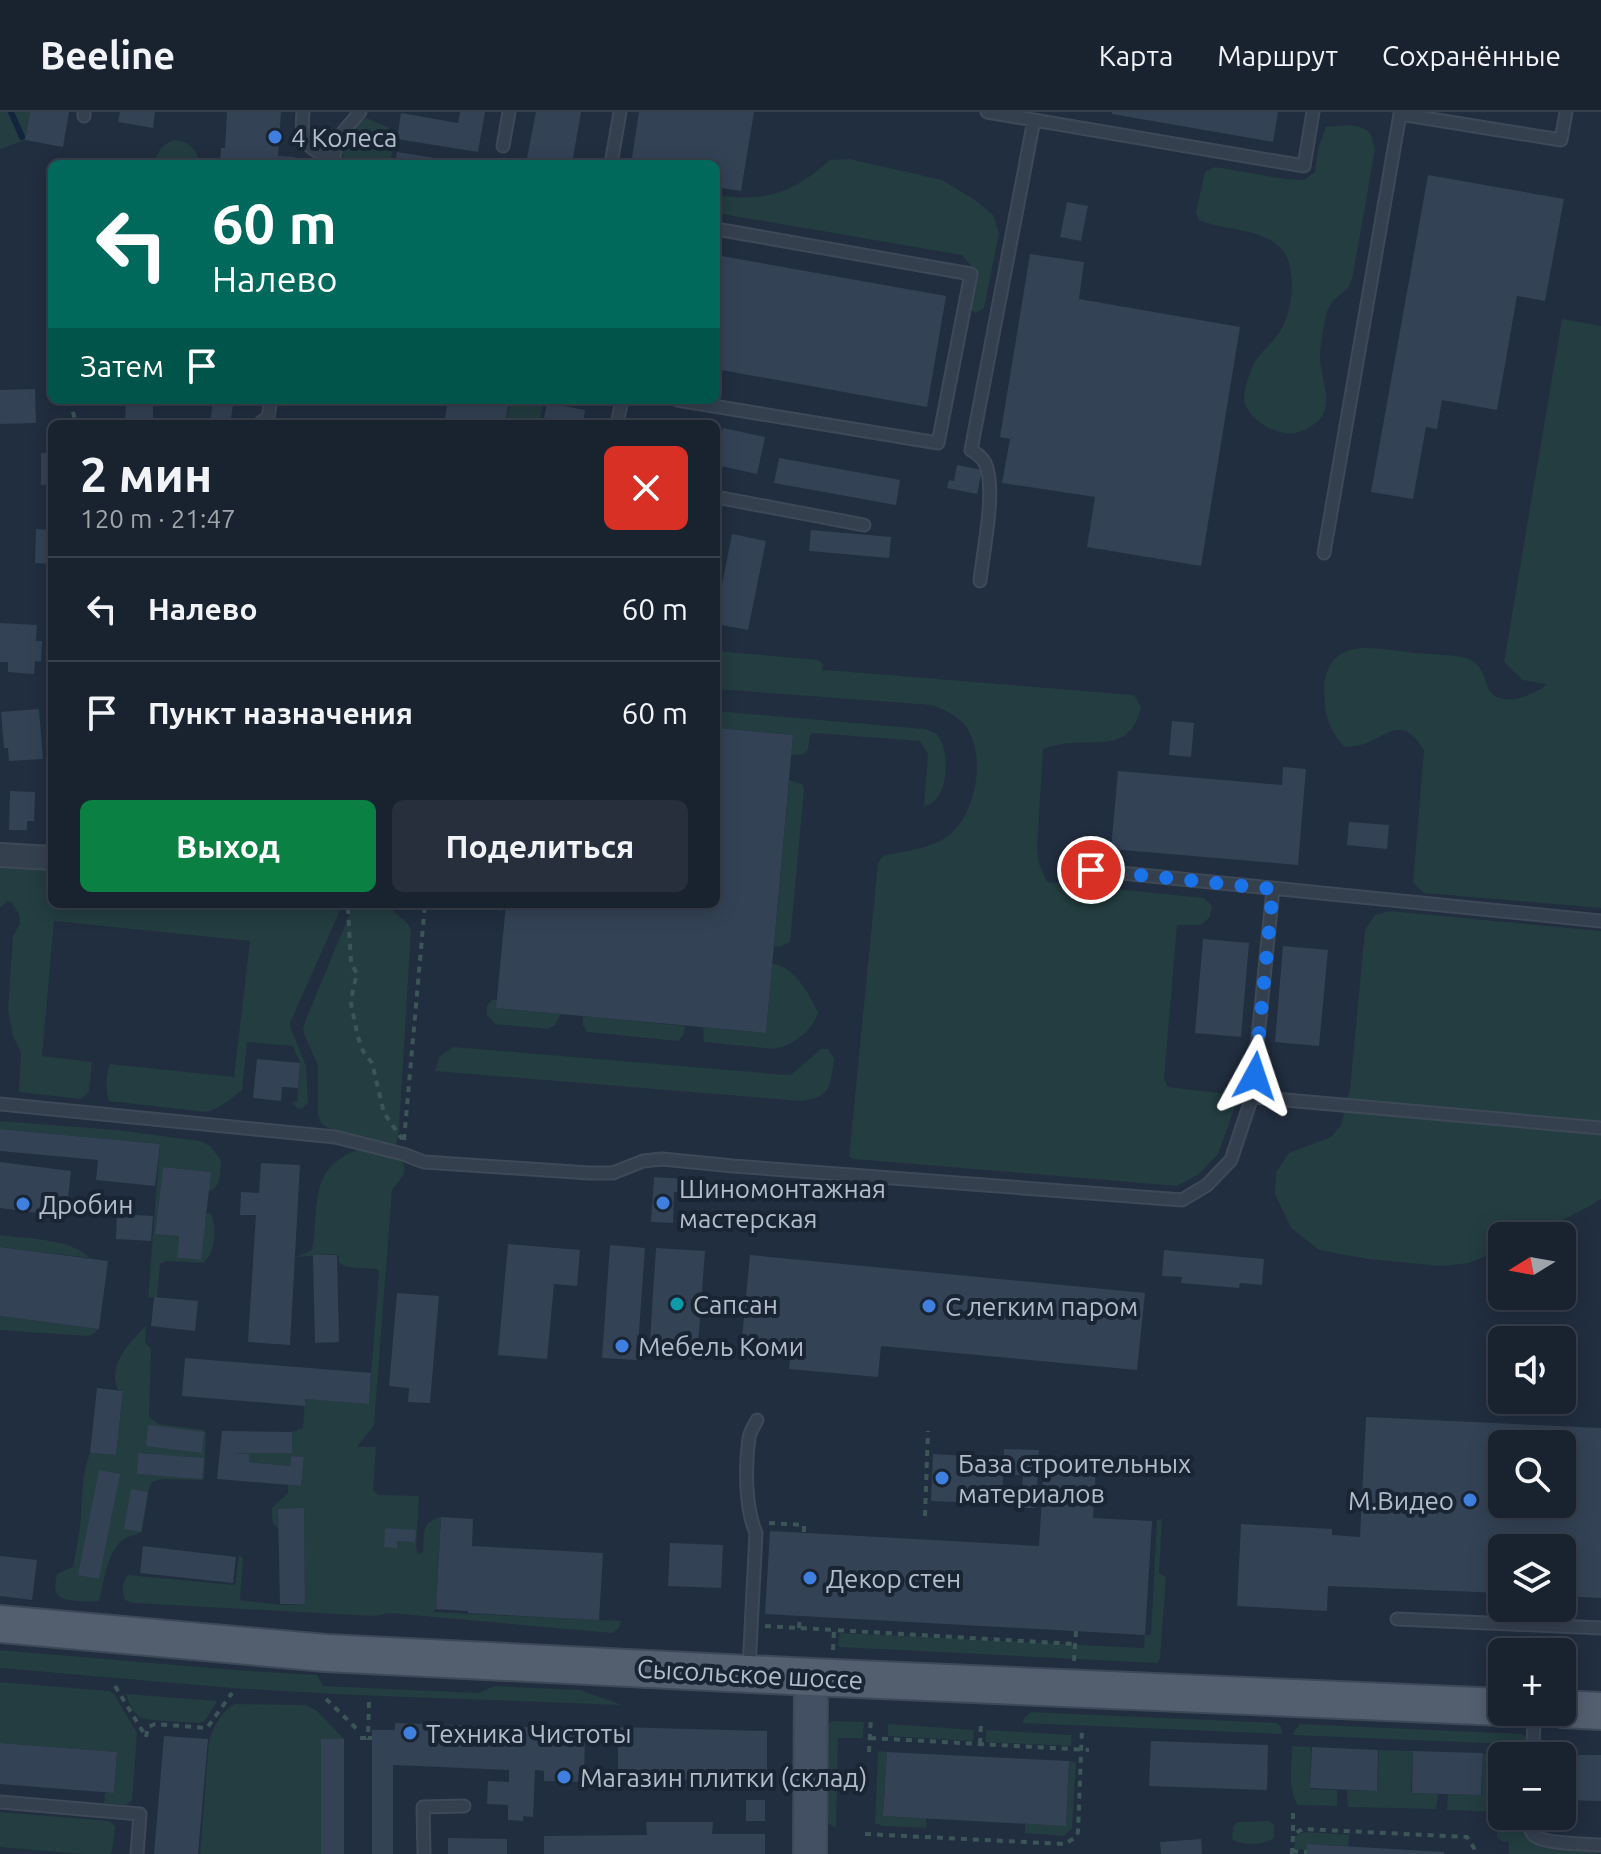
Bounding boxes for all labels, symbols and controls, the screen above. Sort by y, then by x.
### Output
text: Beeline [40,34,175,76]
text: Карта [1099,40,1173,71]
text: Маршрут [1217,40,1338,71]
text: Сохранённые [1382,40,1561,71]
place label: 4 Колеса [291,123,397,152]
marker: 4 Колеса [266,128,284,146]
icon: left [80,192,184,296]
text: 60 m [212,192,337,255]
text: Налево [212,258,337,299]
icon: arrive [180,344,224,388]
text: Затем [80,349,164,383]
button: close [604,446,688,530]
text: 2 мин [80,447,212,501]
text: 120 m · 21:47 [80,504,236,533]
icon: left [80,587,124,631]
text: Налево [148,592,258,626]
text: 60 m [621,592,688,626]
icon: arrive [80,691,124,735]
text: Пункт назначения [148,696,413,730]
text: 60 m [621,696,688,730]
button: Выход [80,800,376,892]
button: Поделиться [392,800,688,892]
pin [1057,836,1125,904]
icon: arrive [1069,848,1113,892]
position arrow [1213,1034,1297,1118]
place label: Шиномонтажная мастерская [679,1174,886,1233]
place label: Дробин [39,1190,133,1219]
marker: Шиномонтажная мастерская [654,1194,672,1212]
marker: Дробин [14,1195,32,1213]
north arrow [1488,1222,1576,1310]
map controls [1488,1222,1576,1830]
place label: Сапсан [693,1290,778,1319]
place label: С легким паром [945,1292,1138,1321]
marker: Сапсан [668,1295,686,1313]
marker: С легким паром [920,1297,938,1315]
button: sound [1488,1326,1576,1414]
place label: Мебель Коми [638,1332,804,1361]
marker: Мебель Коми [613,1337,631,1355]
button: search [1488,1430,1576,1518]
place label: База строительных материалов [958,1449,1191,1508]
marker: База строительных материалов [933,1469,951,1487]
place label: М.Видео [1348,1486,1454,1515]
marker: М.Видео [1461,1491,1479,1509]
button: layers [1488,1534,1576,1622]
place label: Декор стен [826,1564,961,1593]
marker: Декор стен [801,1569,819,1587]
button: + [1488,1638,1576,1726]
street label: Сысольское шоссе [636,1654,864,1694]
place label: Техника Чистоты [426,1719,632,1748]
marker: Техника Чистоты [401,1724,419,1742]
button: − [1488,1742,1576,1830]
place label: Магазин плитки (склад) [580,1763,867,1792]
marker: Магазин плитки (склад) [555,1768,573,1786]

